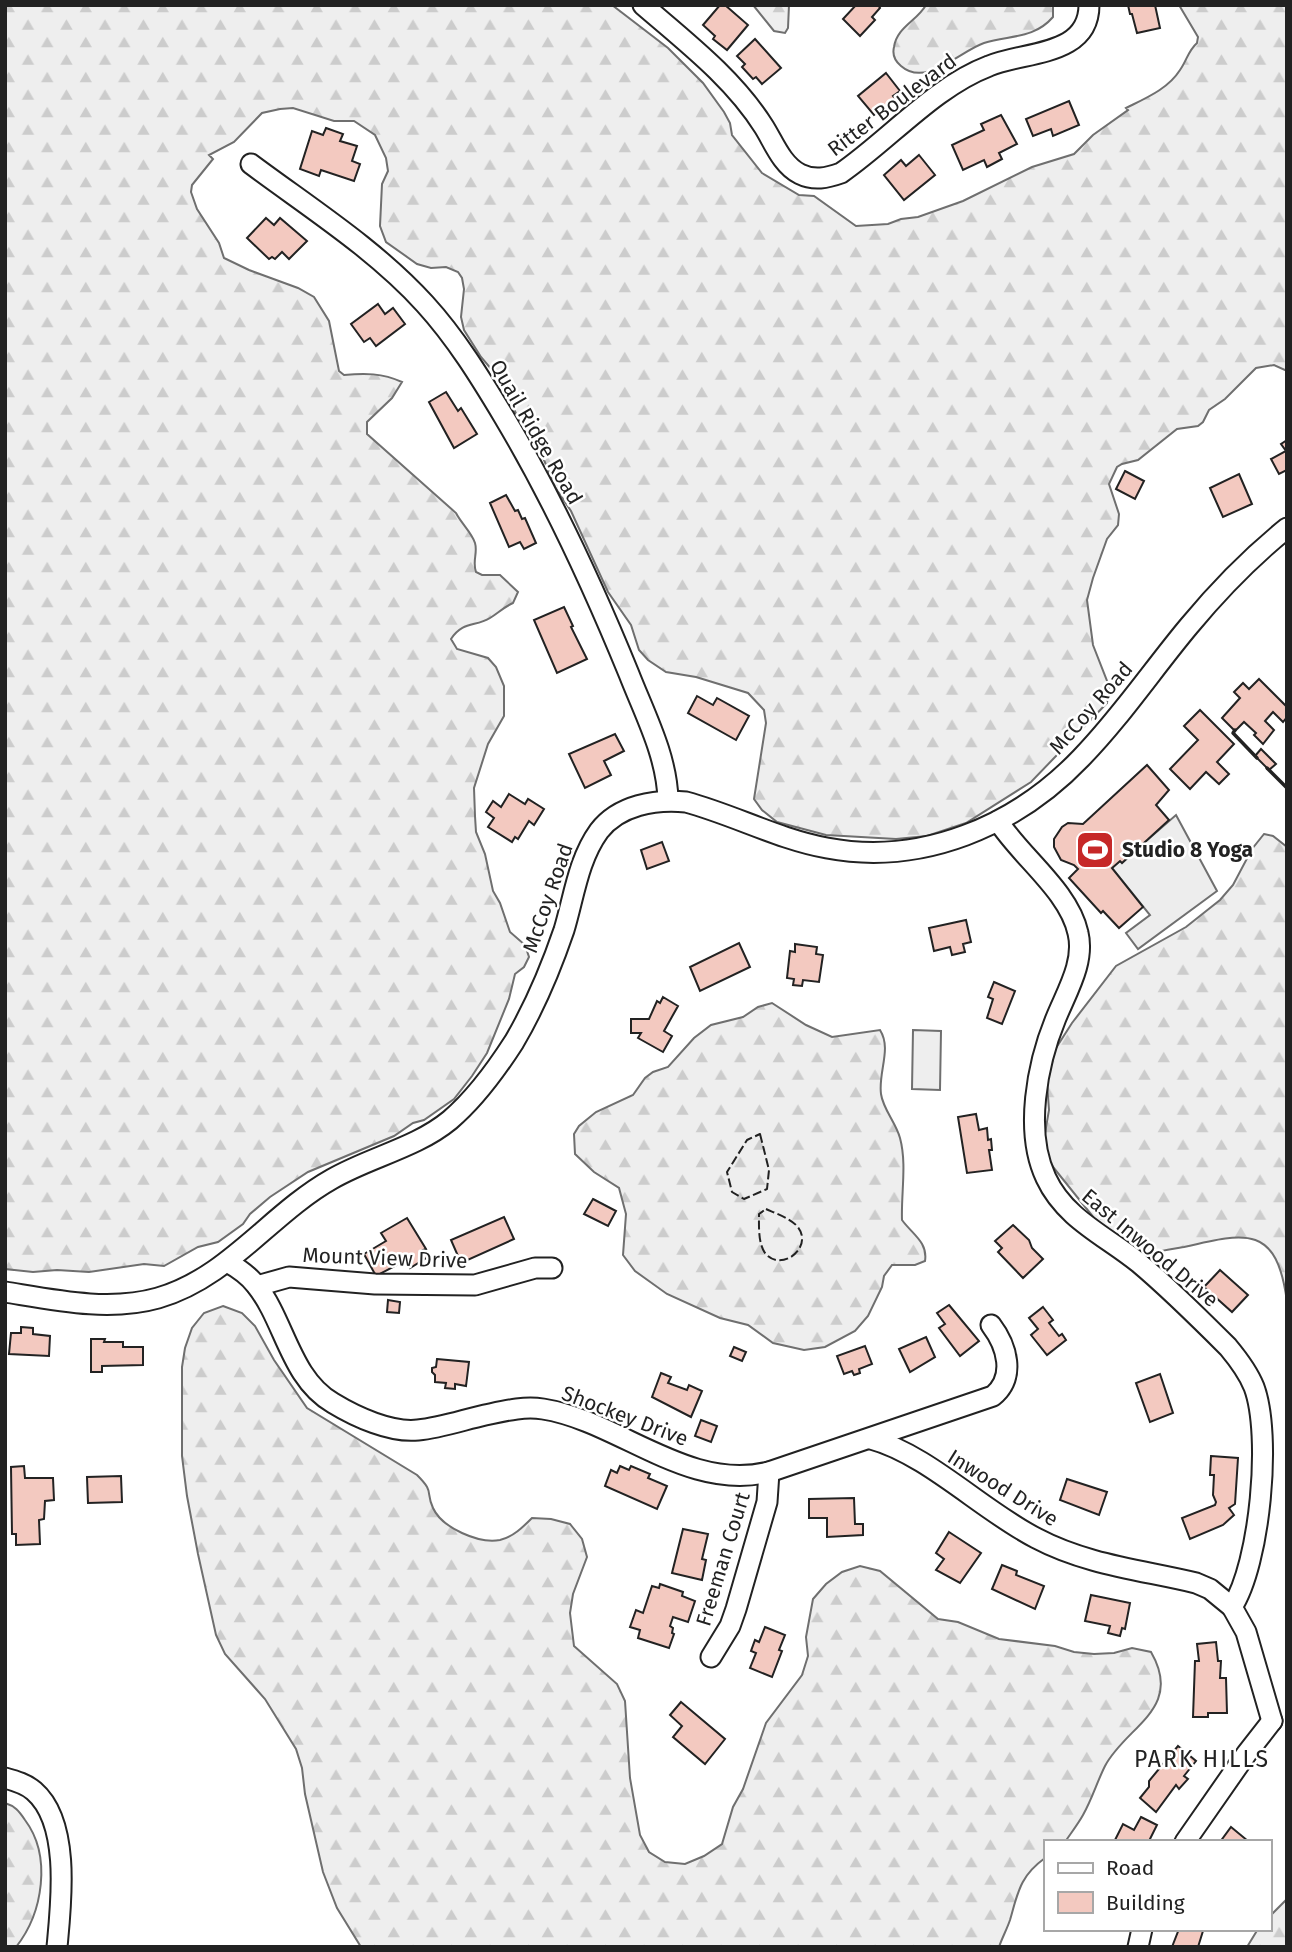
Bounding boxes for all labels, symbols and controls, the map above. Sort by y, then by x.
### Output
street label: Ritter Boulevard [822,48,962,162]
street label: Quail Ridge Road [484,355,588,509]
street label: McCoy Road [1044,656,1138,760]
sports icon: Studio 8 Yoga [1074,829,1116,871]
place label: Studio 8 Yoga [1122,837,1253,863]
street label: McCoy Road [517,840,579,956]
street label: East Inwood Drive [1076,1183,1224,1313]
street label: Mount View Drive [302,1242,468,1274]
street label: Shockey Drive [558,1380,692,1452]
street label: Inwood Drive [943,1444,1063,1532]
street label: Freeman Court [690,1488,756,1629]
district label: PARK HILLS [1134,1745,1270,1773]
legend [1044,1840,1271,1931]
text: Road [1106,1855,1154,1881]
text: Building [1106,1890,1185,1916]

